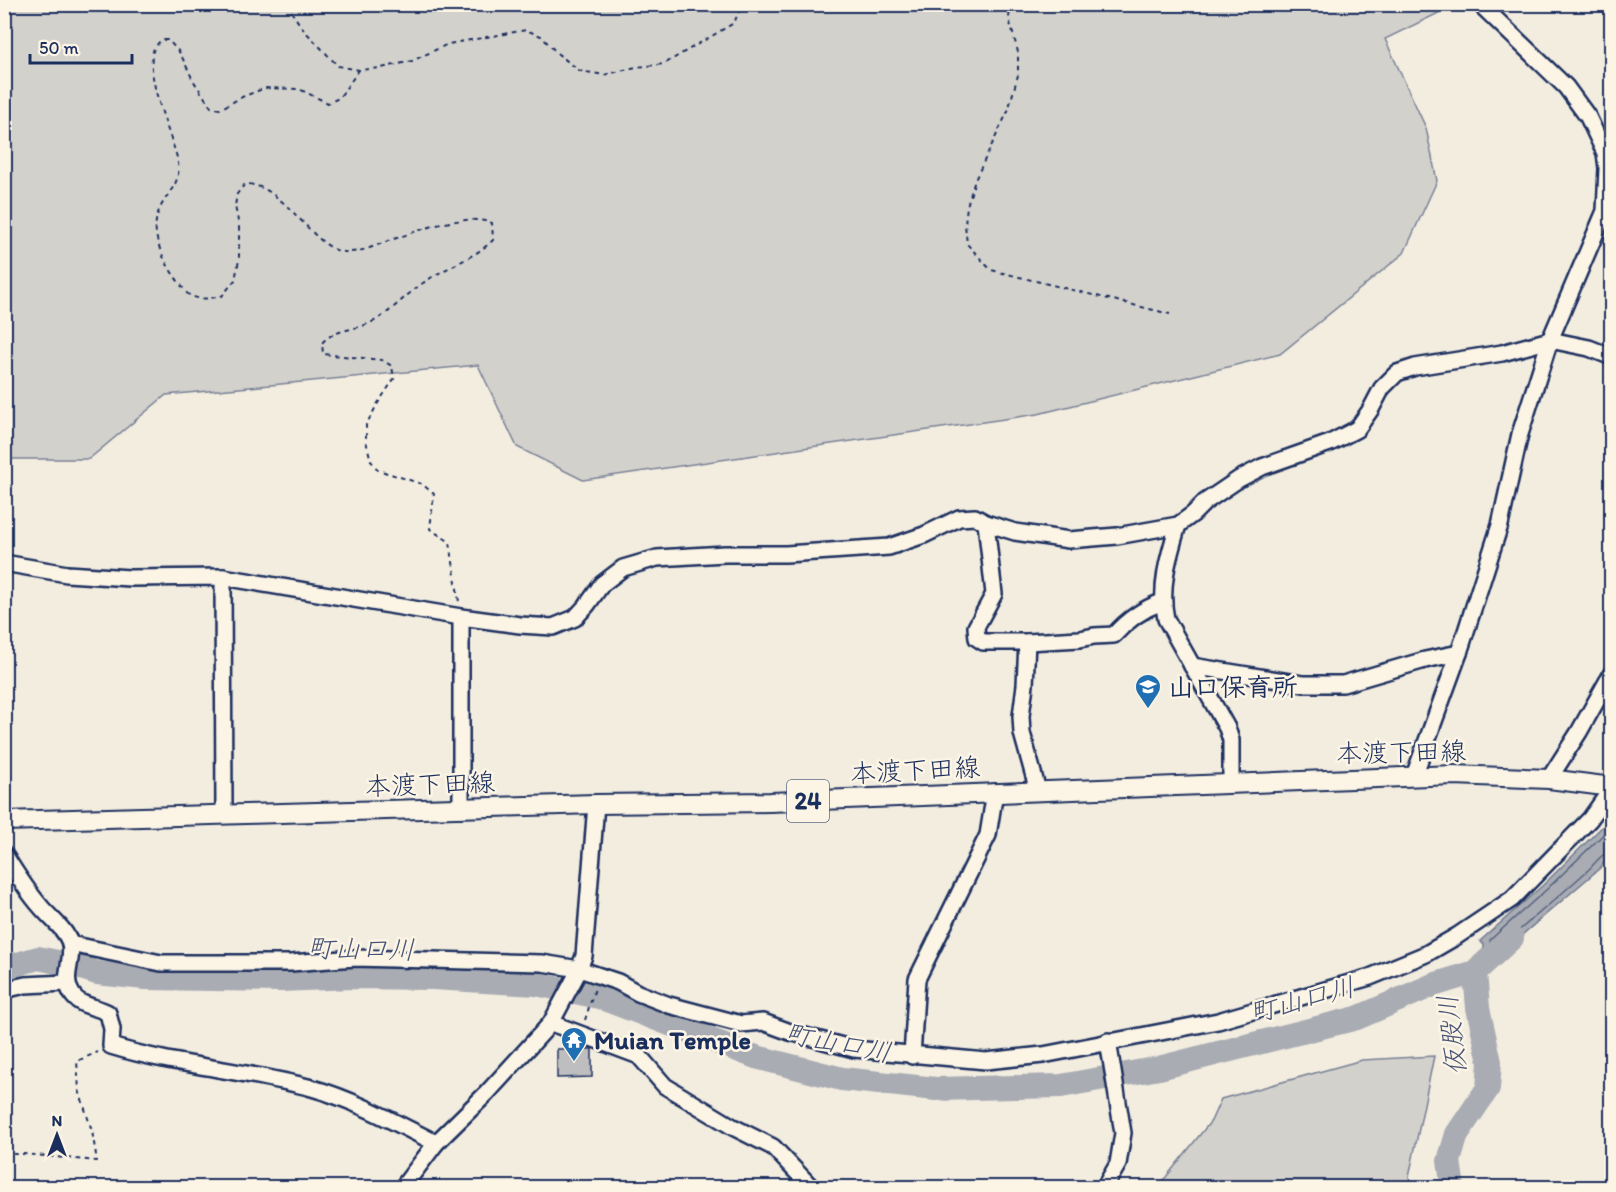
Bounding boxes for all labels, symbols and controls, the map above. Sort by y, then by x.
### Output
scale bar [30,27,132,65]
text: 50 m [39,37,79,59]
place label: 山口保育所 [1168,671,1298,703]
school or university icon: 山口保育所 [1133,672,1163,710]
street label: 本渡下田線 [1336,735,1466,769]
street label: 本渡下田線 [849,751,981,789]
street label: 本渡下田線 [364,766,496,802]
road number: 24 [787,780,829,822]
water label: 町山口川 [307,931,415,966]
water label: 町山口川 [1245,970,1358,1029]
water label: 仮股川 [1430,993,1473,1077]
water label: 町山口川 [782,1016,894,1069]
place label: Muian Temple [594,1024,751,1056]
temple icon: Muian Temple [559,1025,589,1063]
north arrow [27,1105,87,1165]
text: N [52,1111,62,1130]

